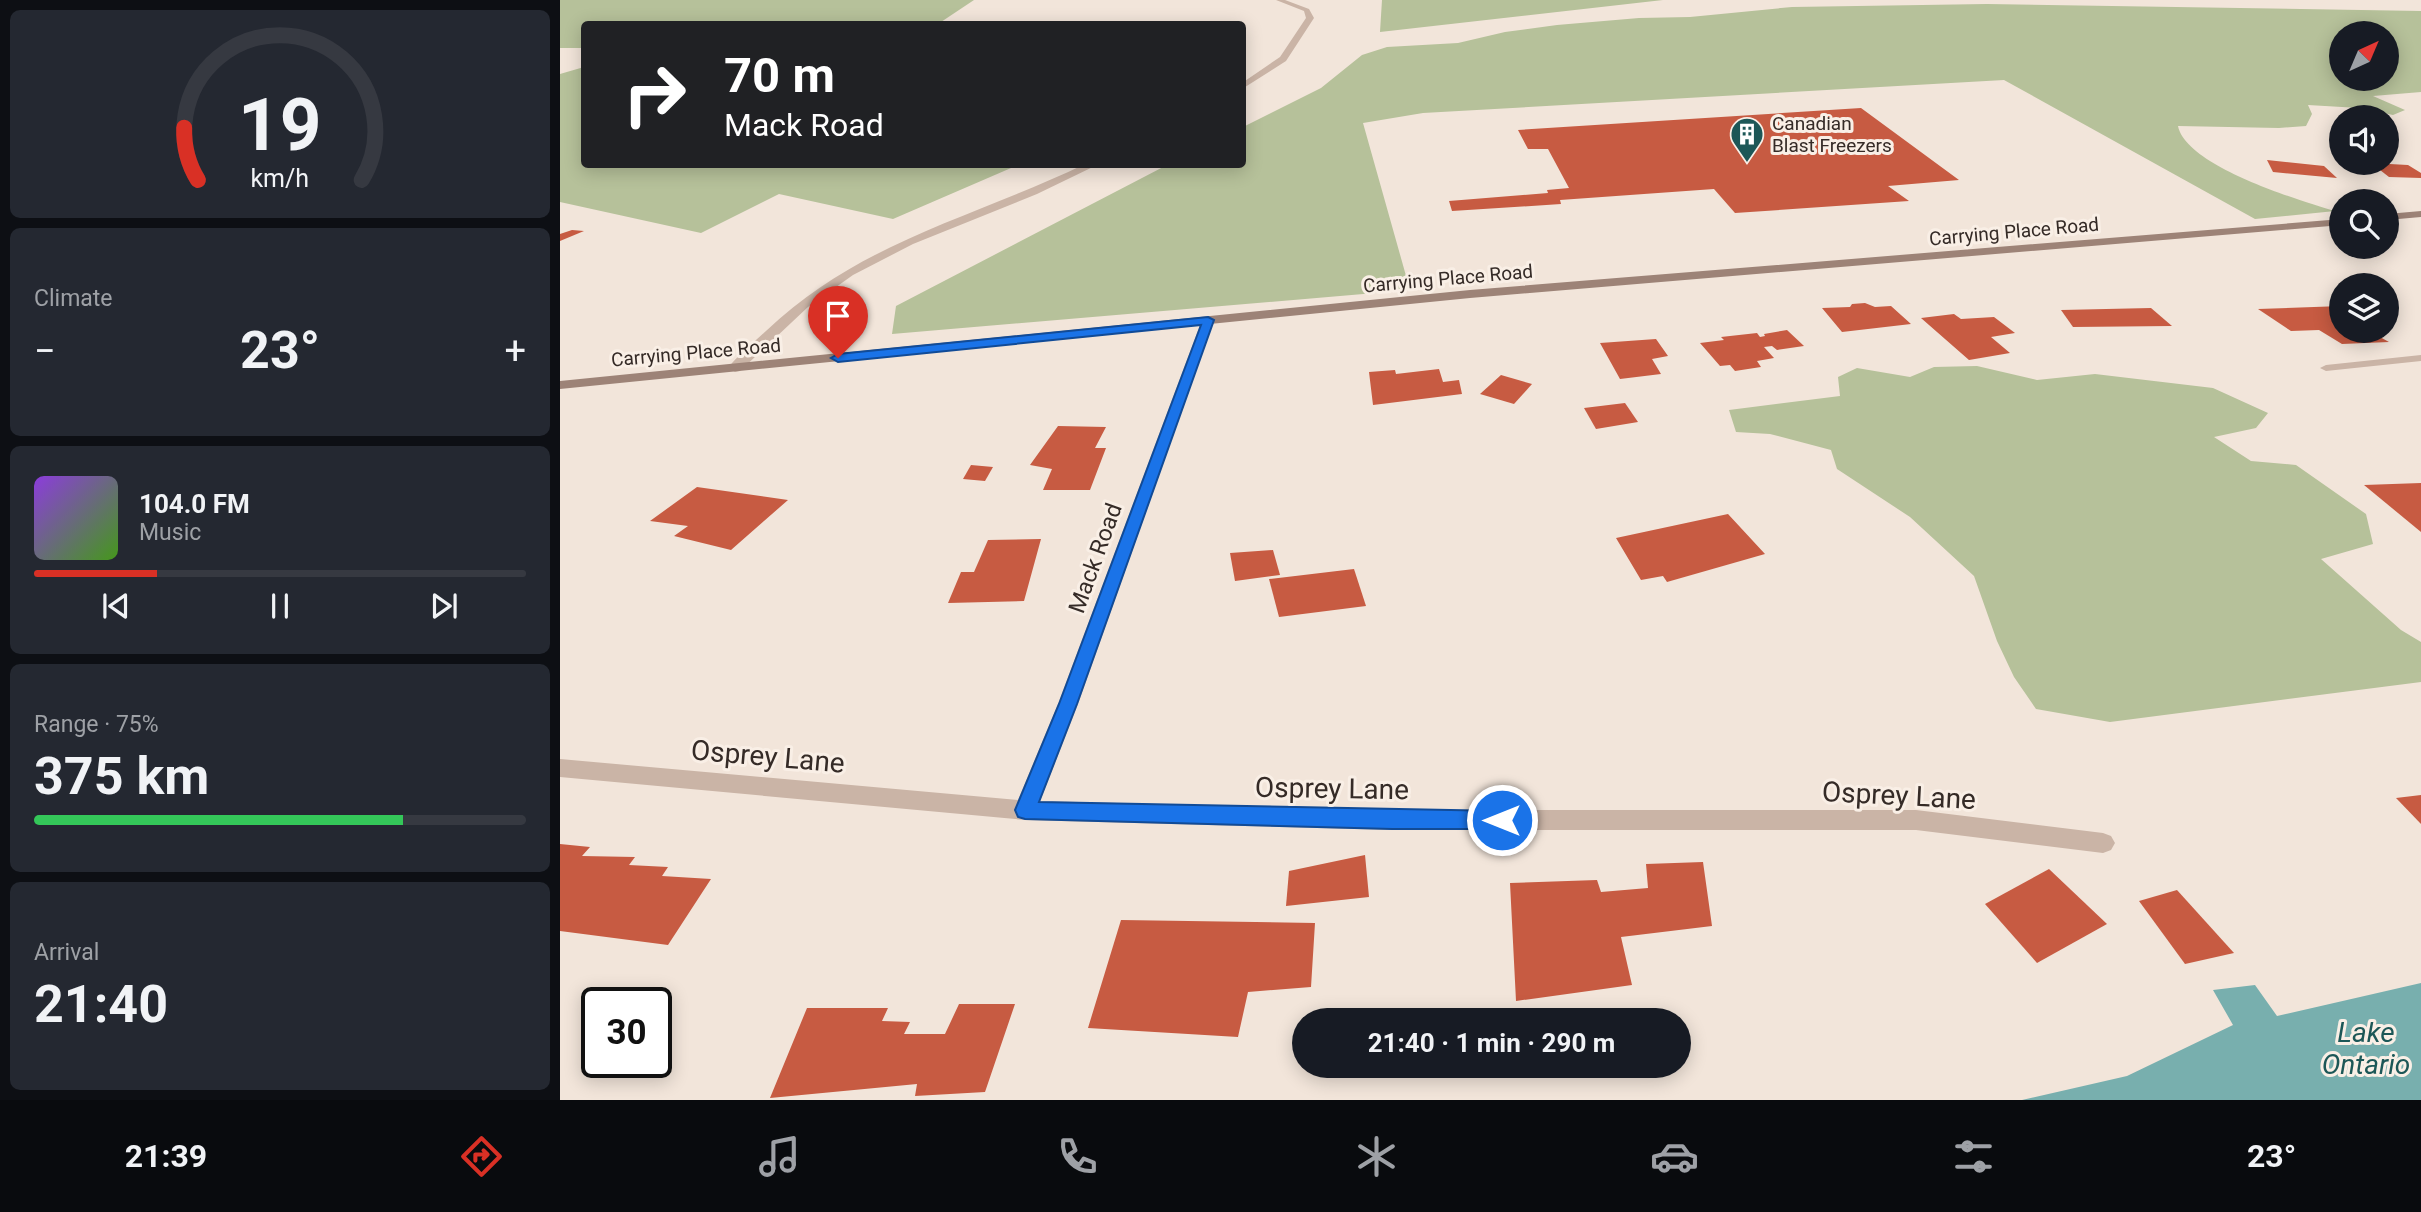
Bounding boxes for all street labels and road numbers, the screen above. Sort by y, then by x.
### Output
street label: Carrying Place Road [1928,213,2100,250]
street label: Carrying Place Road [1362,260,1534,297]
street label: Carrying Place Road [610,334,782,371]
street label: Mack Road [1063,500,1128,617]
street label: Osprey Lane [690,733,846,780]
street label: Osprey Lane [1255,771,1409,806]
street label: Osprey Lane [1821,775,1977,816]

